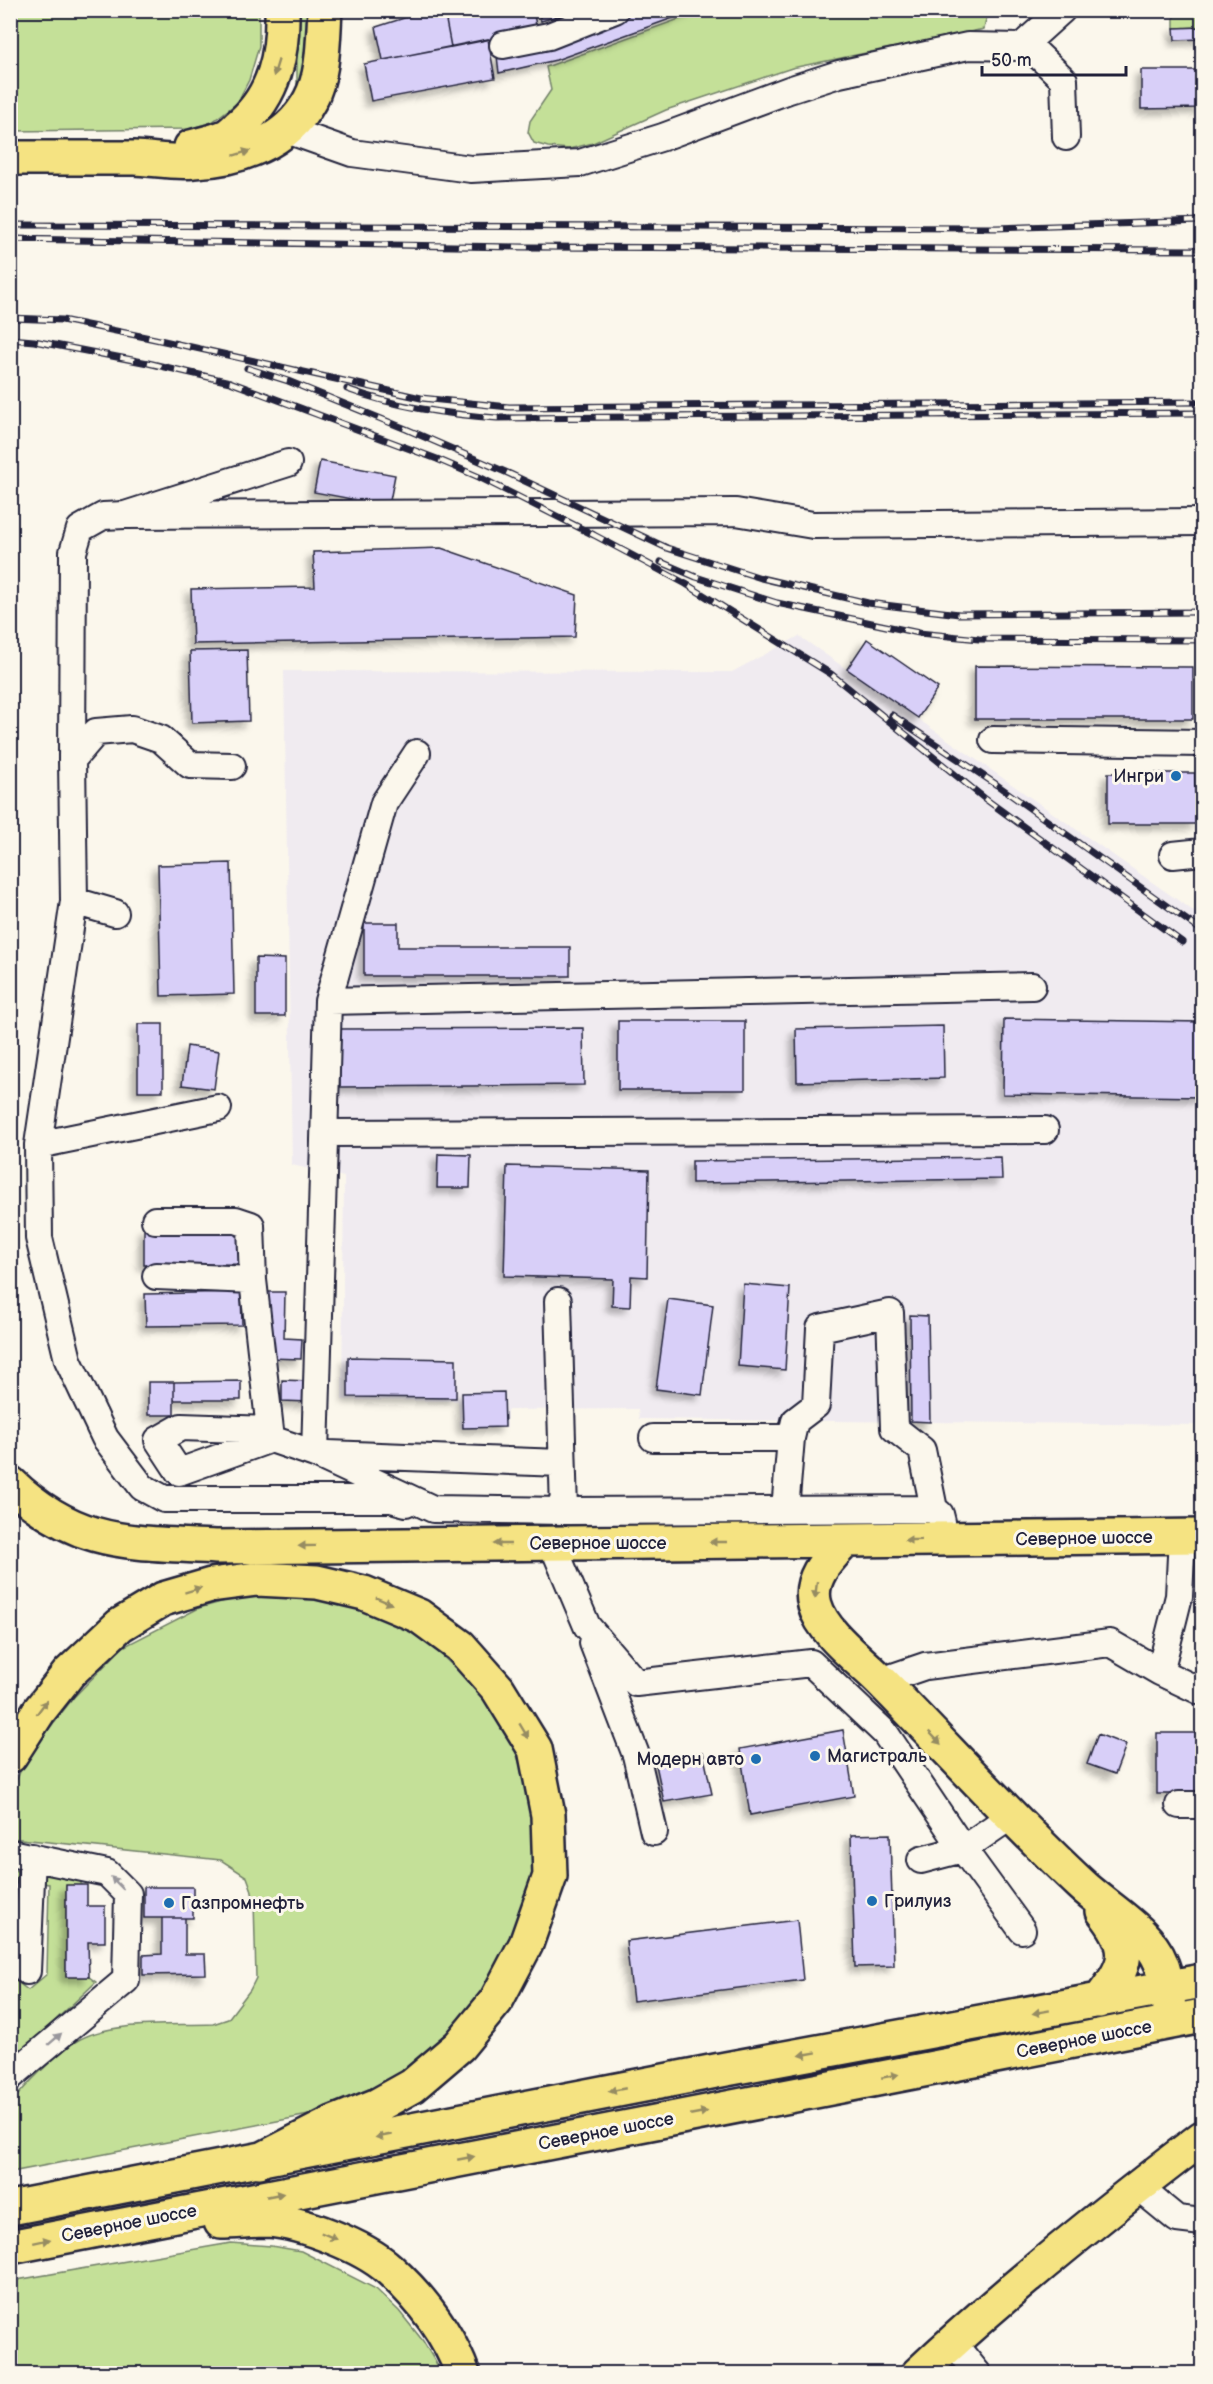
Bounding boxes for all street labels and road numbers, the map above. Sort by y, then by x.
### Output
street label: Северное шоссе [1015,1527,1153,1550]
street label: Северное шоссе [529,1533,667,1554]
street label: Северное шоссе [1015,2016,1153,2063]
street label: Северное шоссе [537,2108,675,2155]
street label: Северное шоссе [60,2200,198,2247]

